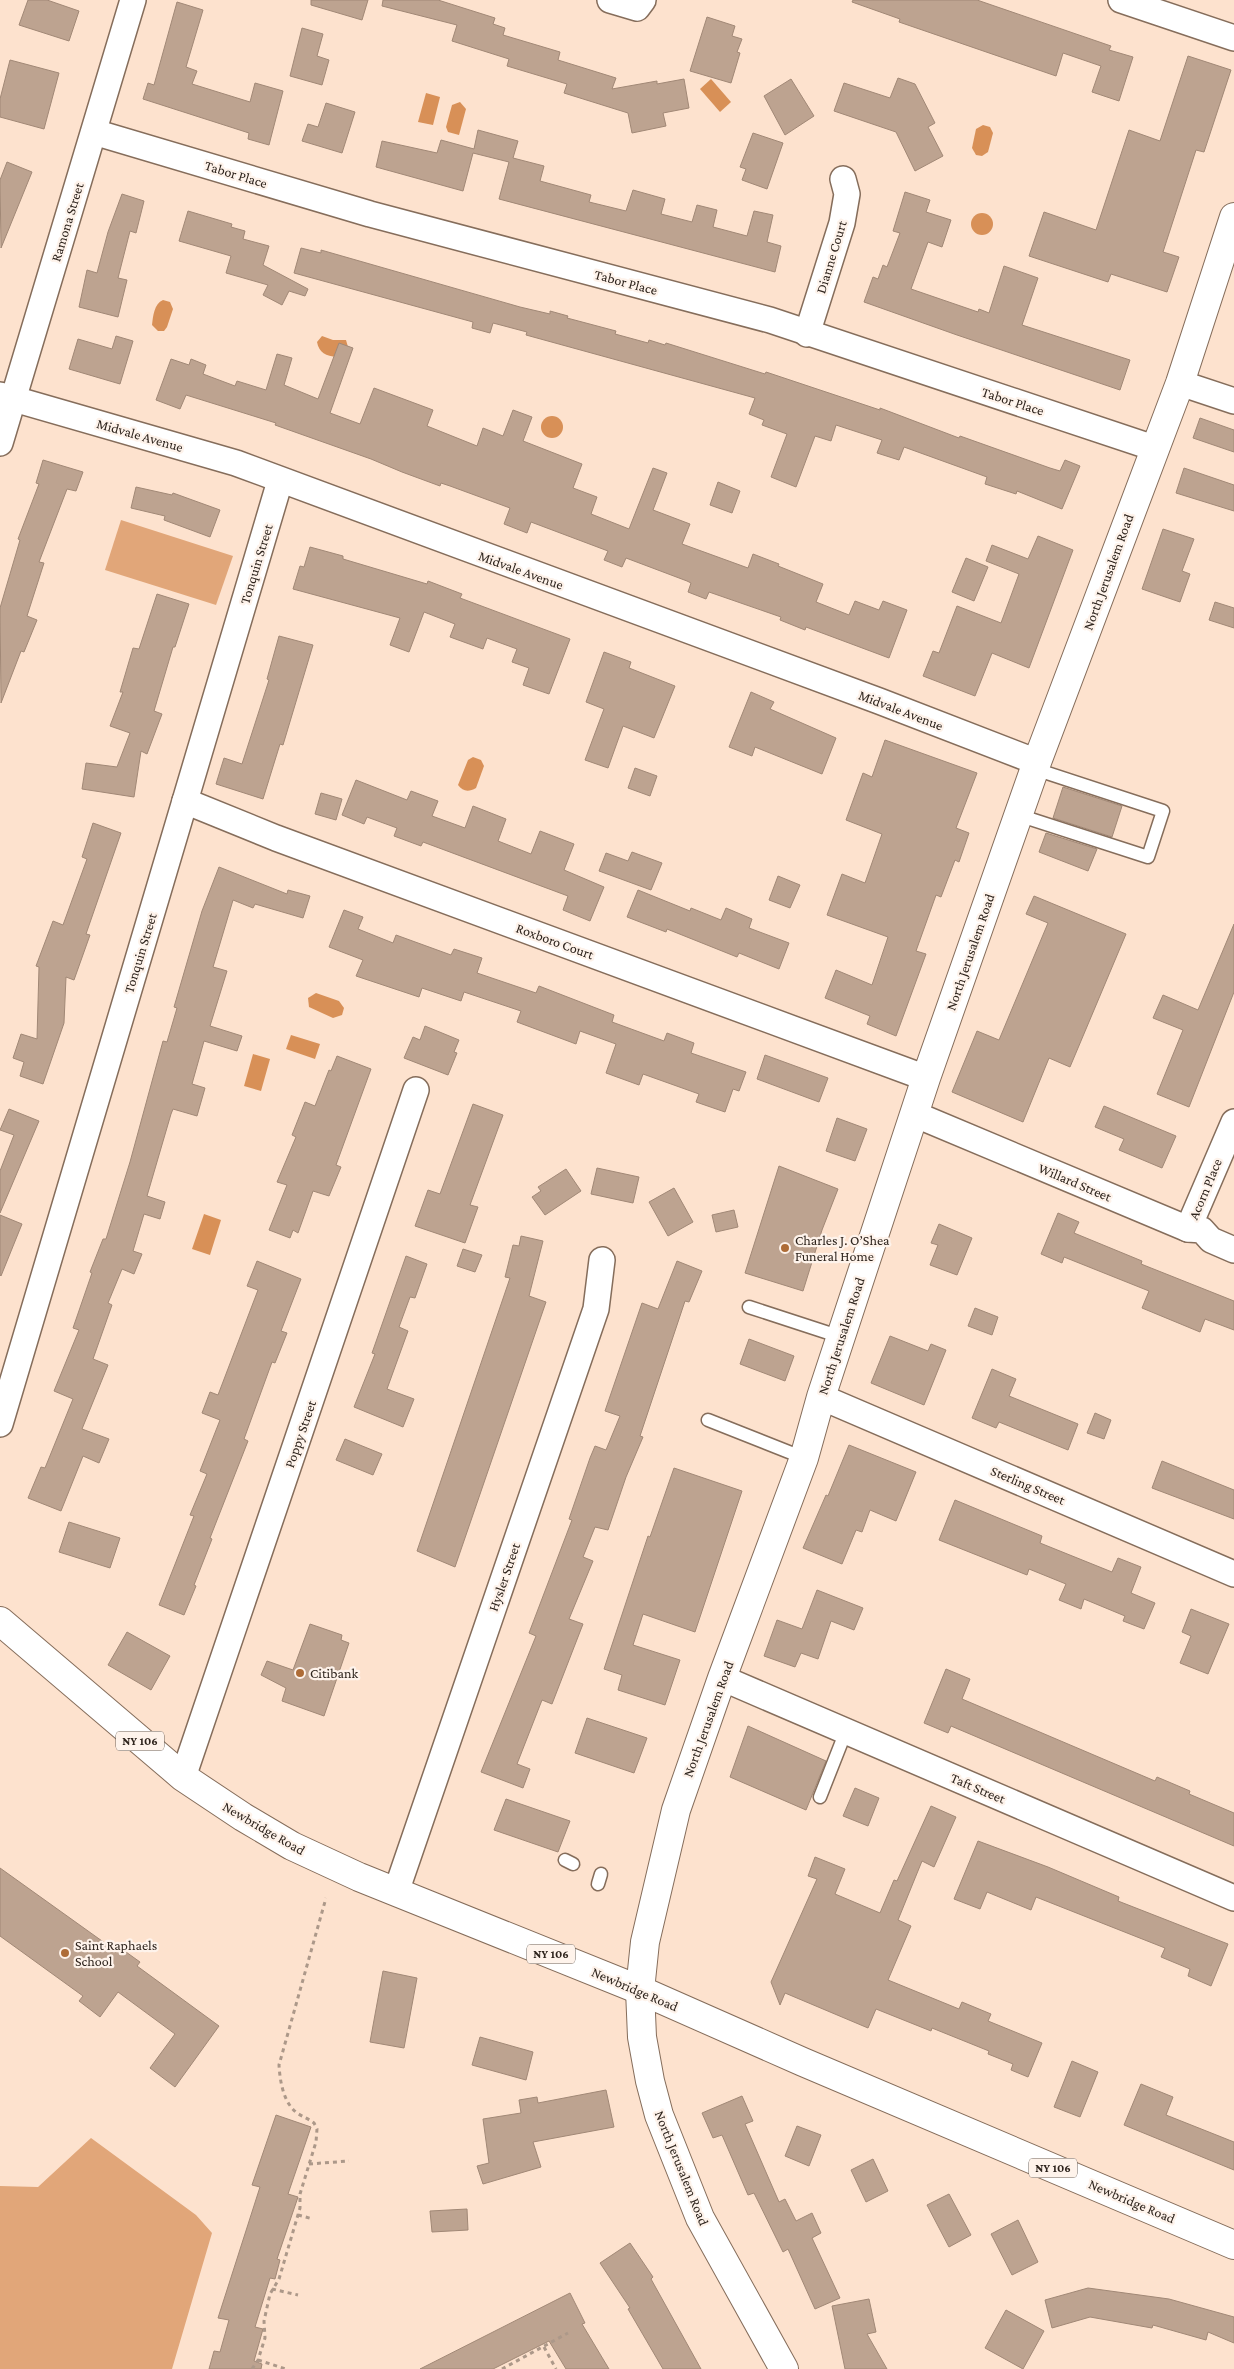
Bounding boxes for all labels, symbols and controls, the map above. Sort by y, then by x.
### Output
street label: Tabor Place [203,157,269,191]
street label: Ramona Street [47,180,87,263]
street label: Dianne Court [812,218,850,295]
street label: Tabor Place [593,266,659,298]
street label: Tabor Place [980,383,1046,419]
street label: Midvale Avenue [95,415,185,455]
street label: North Jerusalem Road [1080,511,1137,632]
street label: Tonquin Street [236,522,276,606]
street label: Midvale Avenue [476,547,566,593]
street label: Midvale Avenue [857,687,945,733]
street label: North Jerusalem Road [942,891,998,1013]
street label: Tonquin Street [120,911,160,995]
street label: Roxboro Court [514,920,596,963]
street label: Acorn Place [1185,1156,1225,1222]
street label: Willard Street [1036,1159,1114,1205]
place label: Charles J. O’Shea Funeral Home [795,1232,890,1264]
marker: Charles J. O’Shea Funeral Home [779,1242,791,1254]
street label: North Jerusalem Road [814,1275,868,1397]
street label: Poppy Street [281,1398,319,1470]
street label: Sterling Street [988,1462,1068,1508]
street label: Hysler Street [485,1540,523,1613]
street label: North Jerusalem Road [680,1658,737,1779]
place label: Citibank [310,1665,358,1681]
marker: Citibank [294,1667,306,1679]
road number: NY 106 [116,1732,164,1750]
street label: Taft Street [948,1769,1008,1807]
street label: Newbridge Road [220,1798,309,1858]
place label: Saint Raphaels School [75,1937,157,1969]
road number: NY 106 [527,1945,575,1964]
marker: Saint Raphaels School [59,1947,71,1959]
street label: Newbridge Road [589,1964,681,2015]
street label: North Jerusalem Road [652,2108,713,2228]
road number: NY 106 [1029,2158,1077,2178]
street label: Newbridge Road [1086,2176,1178,2227]

